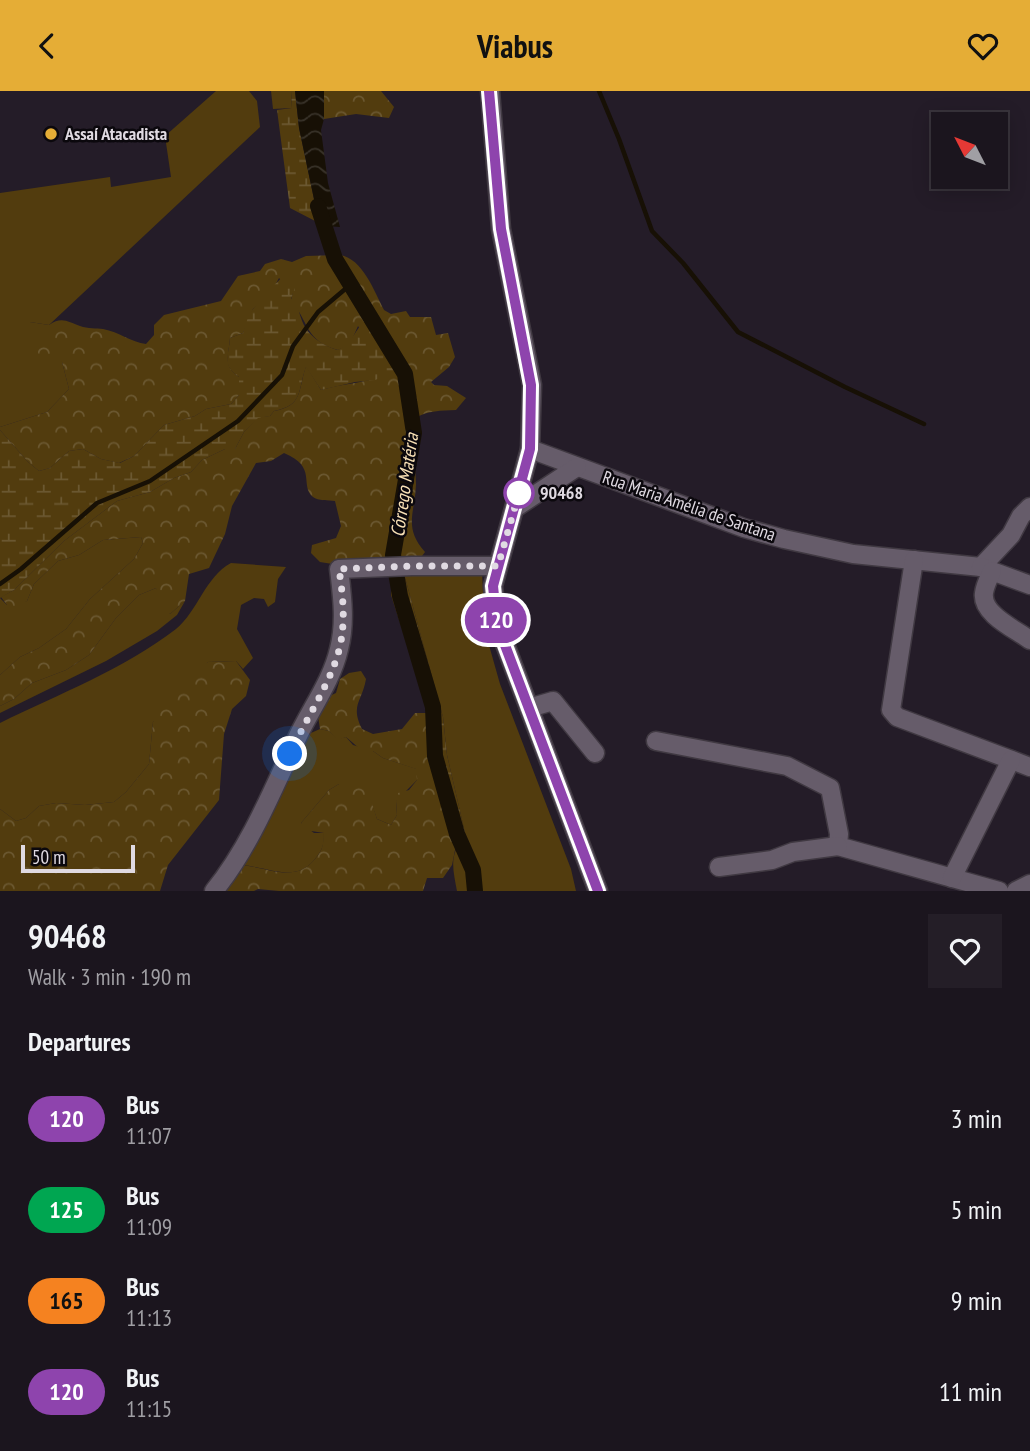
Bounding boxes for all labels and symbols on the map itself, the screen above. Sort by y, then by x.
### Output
north arrow [931,112,1008,189]
place label: Assaí Atacadista [64,122,167,145]
marker: Assaí Atacadista [43,126,59,142]
water label: Córrego Matéria [385,430,423,538]
street label: Rua Maria Amélia de Santana [600,465,779,546]
marker: 90468 [504,478,534,508]
place label: 90468 [540,481,583,504]
line badge: 120 [456,597,536,643]
your location [272,736,307,771]
scale bar [21,842,135,874]

